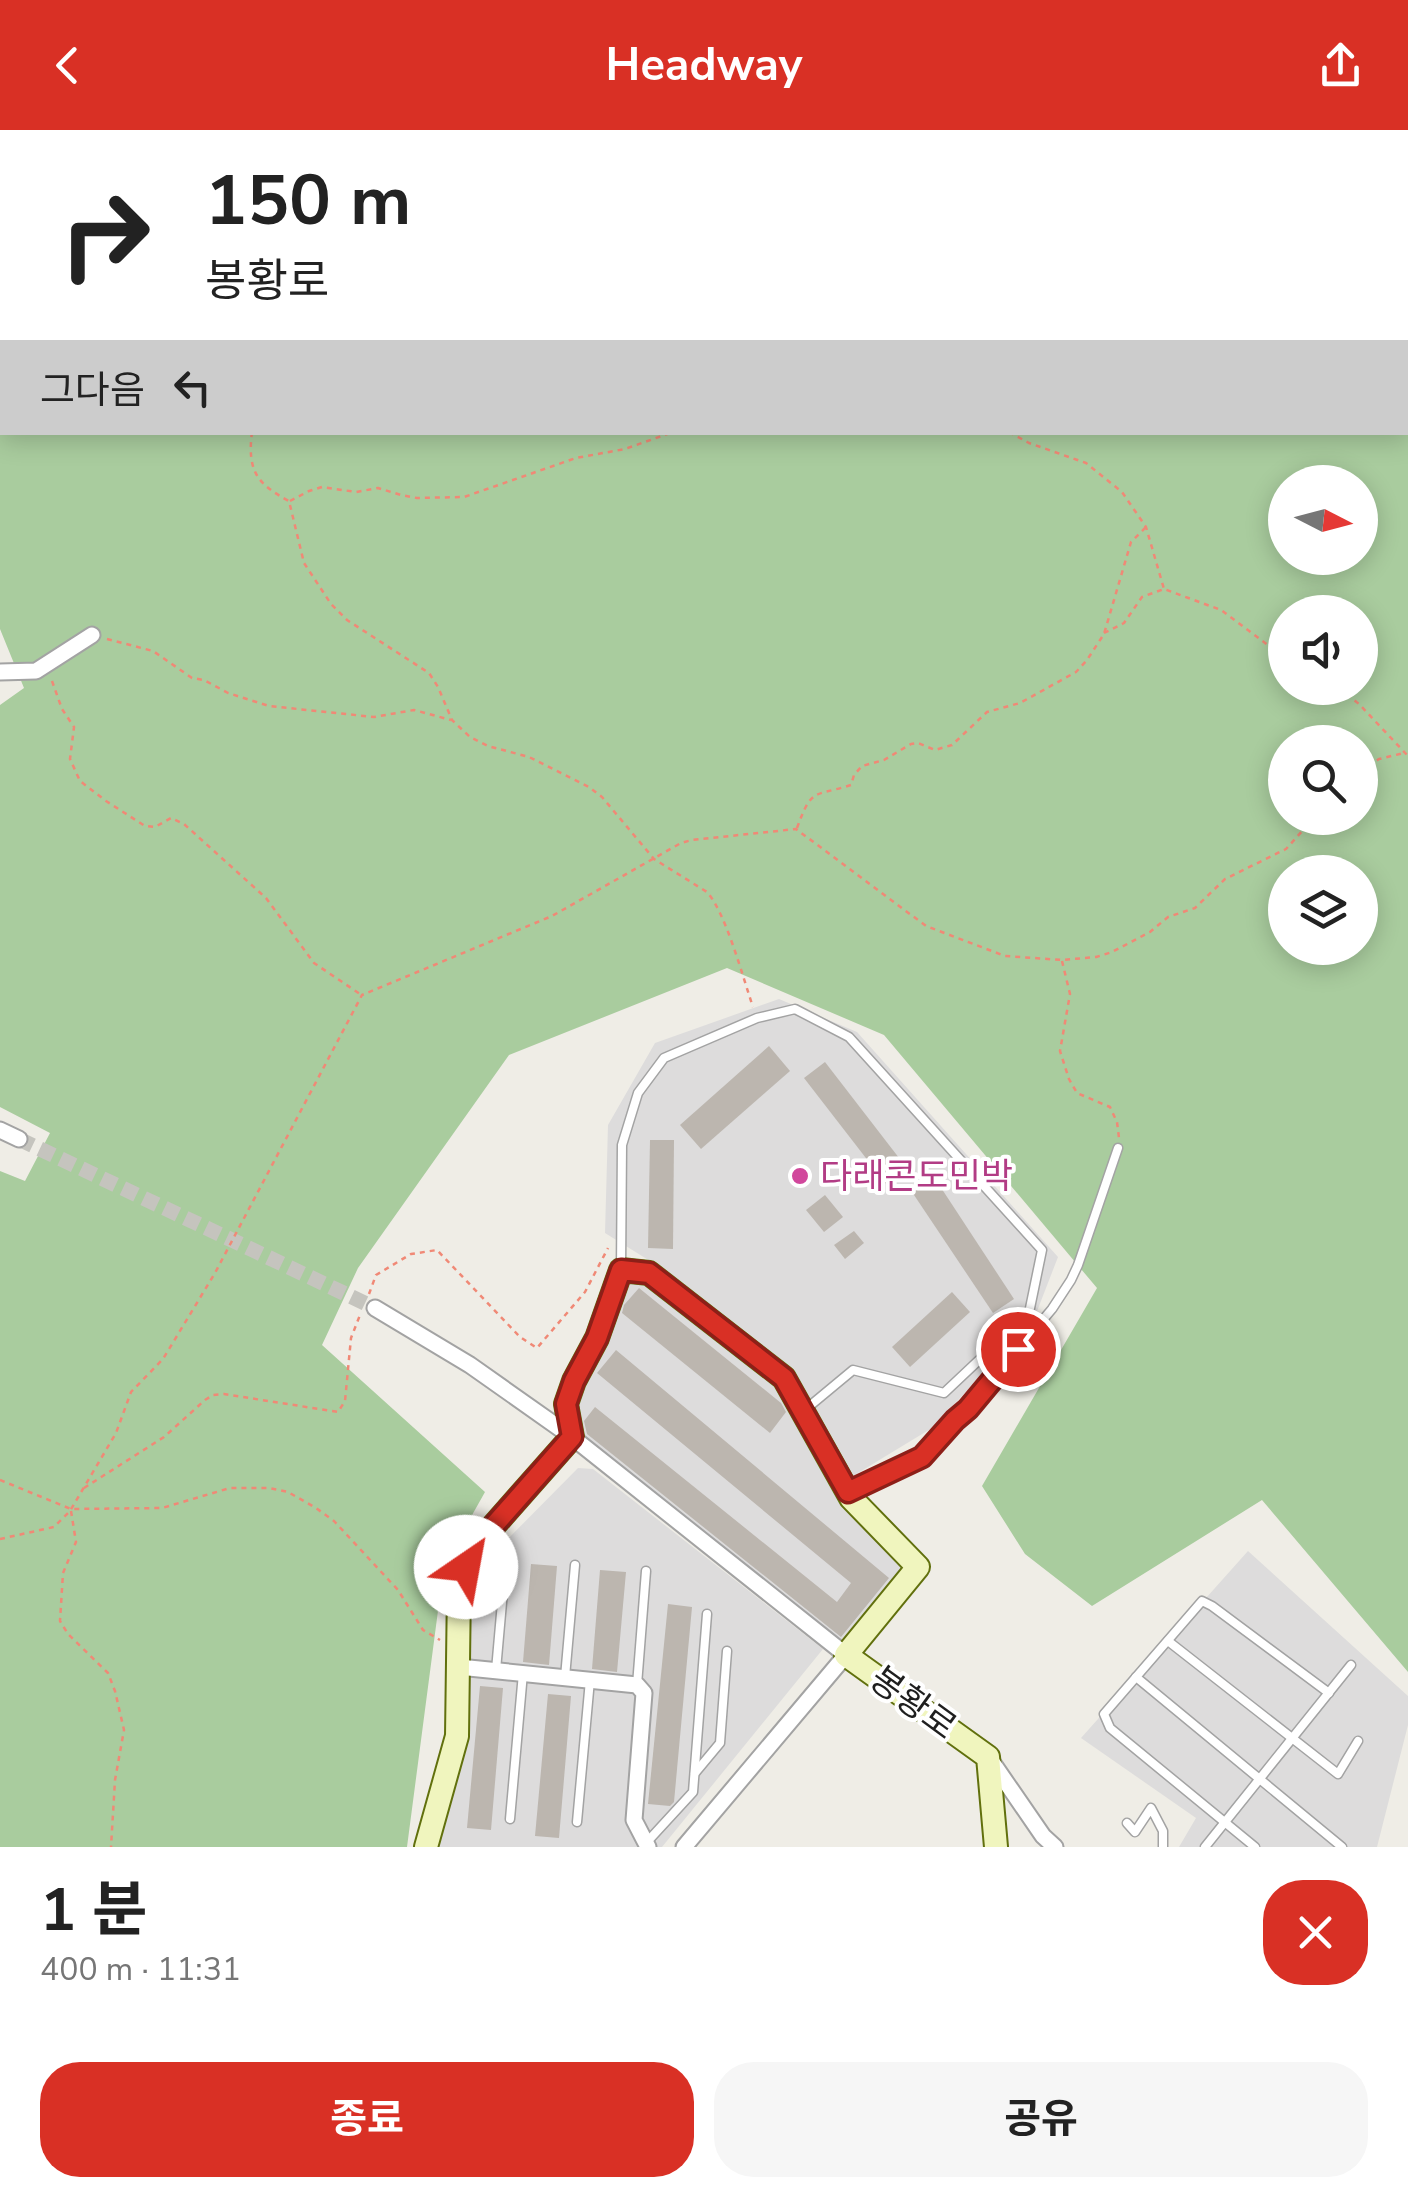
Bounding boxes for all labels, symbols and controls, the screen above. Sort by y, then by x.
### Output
text: Headway [606,35,802,96]
icon: back [40,38,95,93]
icon: share [1313,38,1368,93]
text: 150 m [205,153,411,249]
icon: right [40,170,170,300]
text: 봉황로 [205,251,329,312]
icon: left [165,360,220,415]
text: 그다음 [40,365,145,416]
north arrow [1268,465,1378,575]
map controls [1268,465,1378,965]
button: sound [1268,595,1378,705]
button: search [1268,725,1378,835]
button: layers [1268,855,1378,965]
place label: 다래콘도민박 [820,1153,1013,1200]
marker: 다래콘도민박 [789,1165,811,1187]
pin [976,1307,1061,1392]
icon: arrive [991,1322,1046,1377]
position arrow [414,1515,518,1619]
street label: 봉황로 [860,1656,966,1750]
text: 1 분 [40,1869,147,1951]
button: close [1263,1880,1368,1985]
text: 400 m · 11:31 [40,1948,241,1991]
button: 종료 [40,2062,694,2177]
button: 공유 [714,2062,1368,2177]

